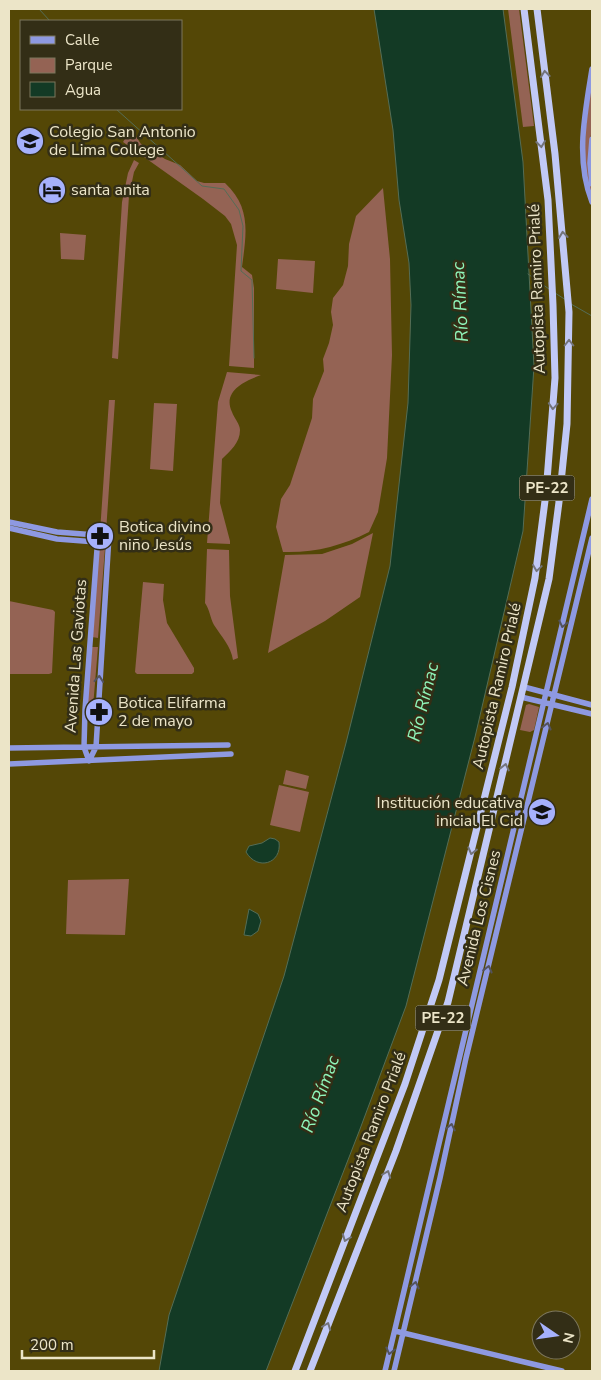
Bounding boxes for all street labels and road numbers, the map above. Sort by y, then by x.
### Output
street label: Autopista Ramiro Prialé [523,204,551,374]
road number: PE-22 [520,476,574,500]
street label: Avenida Las Gaviotas [60,578,92,734]
street label: Autopista Ramiro Prialé [467,601,527,771]
street label: Avenida Los Cisnes [451,848,507,988]
road number: PE-22 [416,1006,470,1030]
street label: Autopista Ramiro Prialé [330,1049,412,1215]

